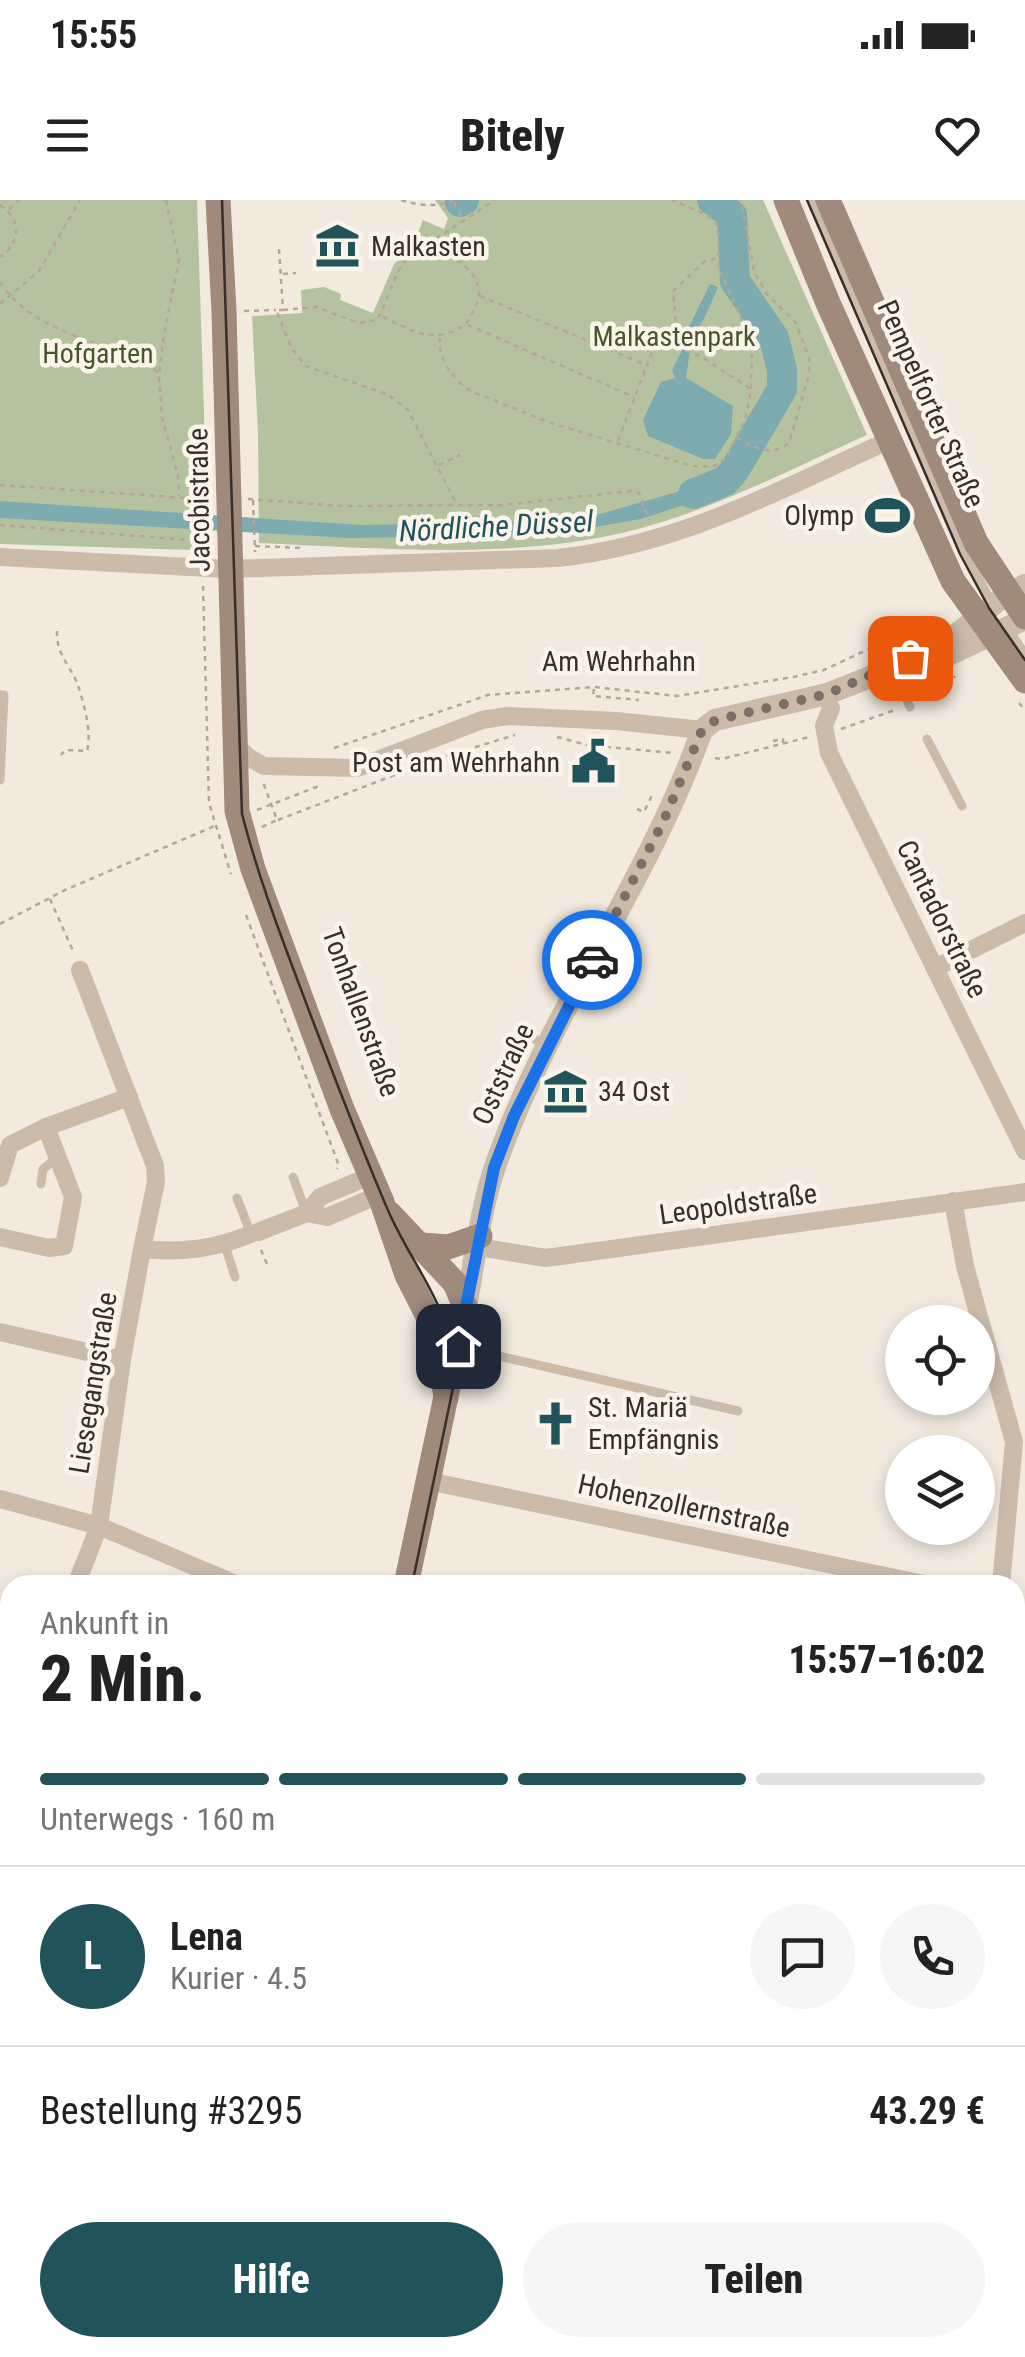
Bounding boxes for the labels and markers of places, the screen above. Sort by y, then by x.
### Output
museum icon: Malkasten [314,222,362,270]
place label: Malkasten [371,230,486,263]
sports icon: Olymp [863,491,911,539]
place label: Olymp [784,499,854,532]
pin [868,616,953,701]
public building icon: Post am Wehrhahn [569,738,617,786]
place label: Post am Wehrhahn [352,746,560,779]
museum icon: 34 Ost [541,1067,589,1115]
place label: 34 Ost [598,1075,670,1108]
pin [416,1304,501,1389]
place label: St. Mariä Empfängnis [588,1391,719,1456]
church icon: St. Mariä Empfängnis [531,1399,579,1447]

